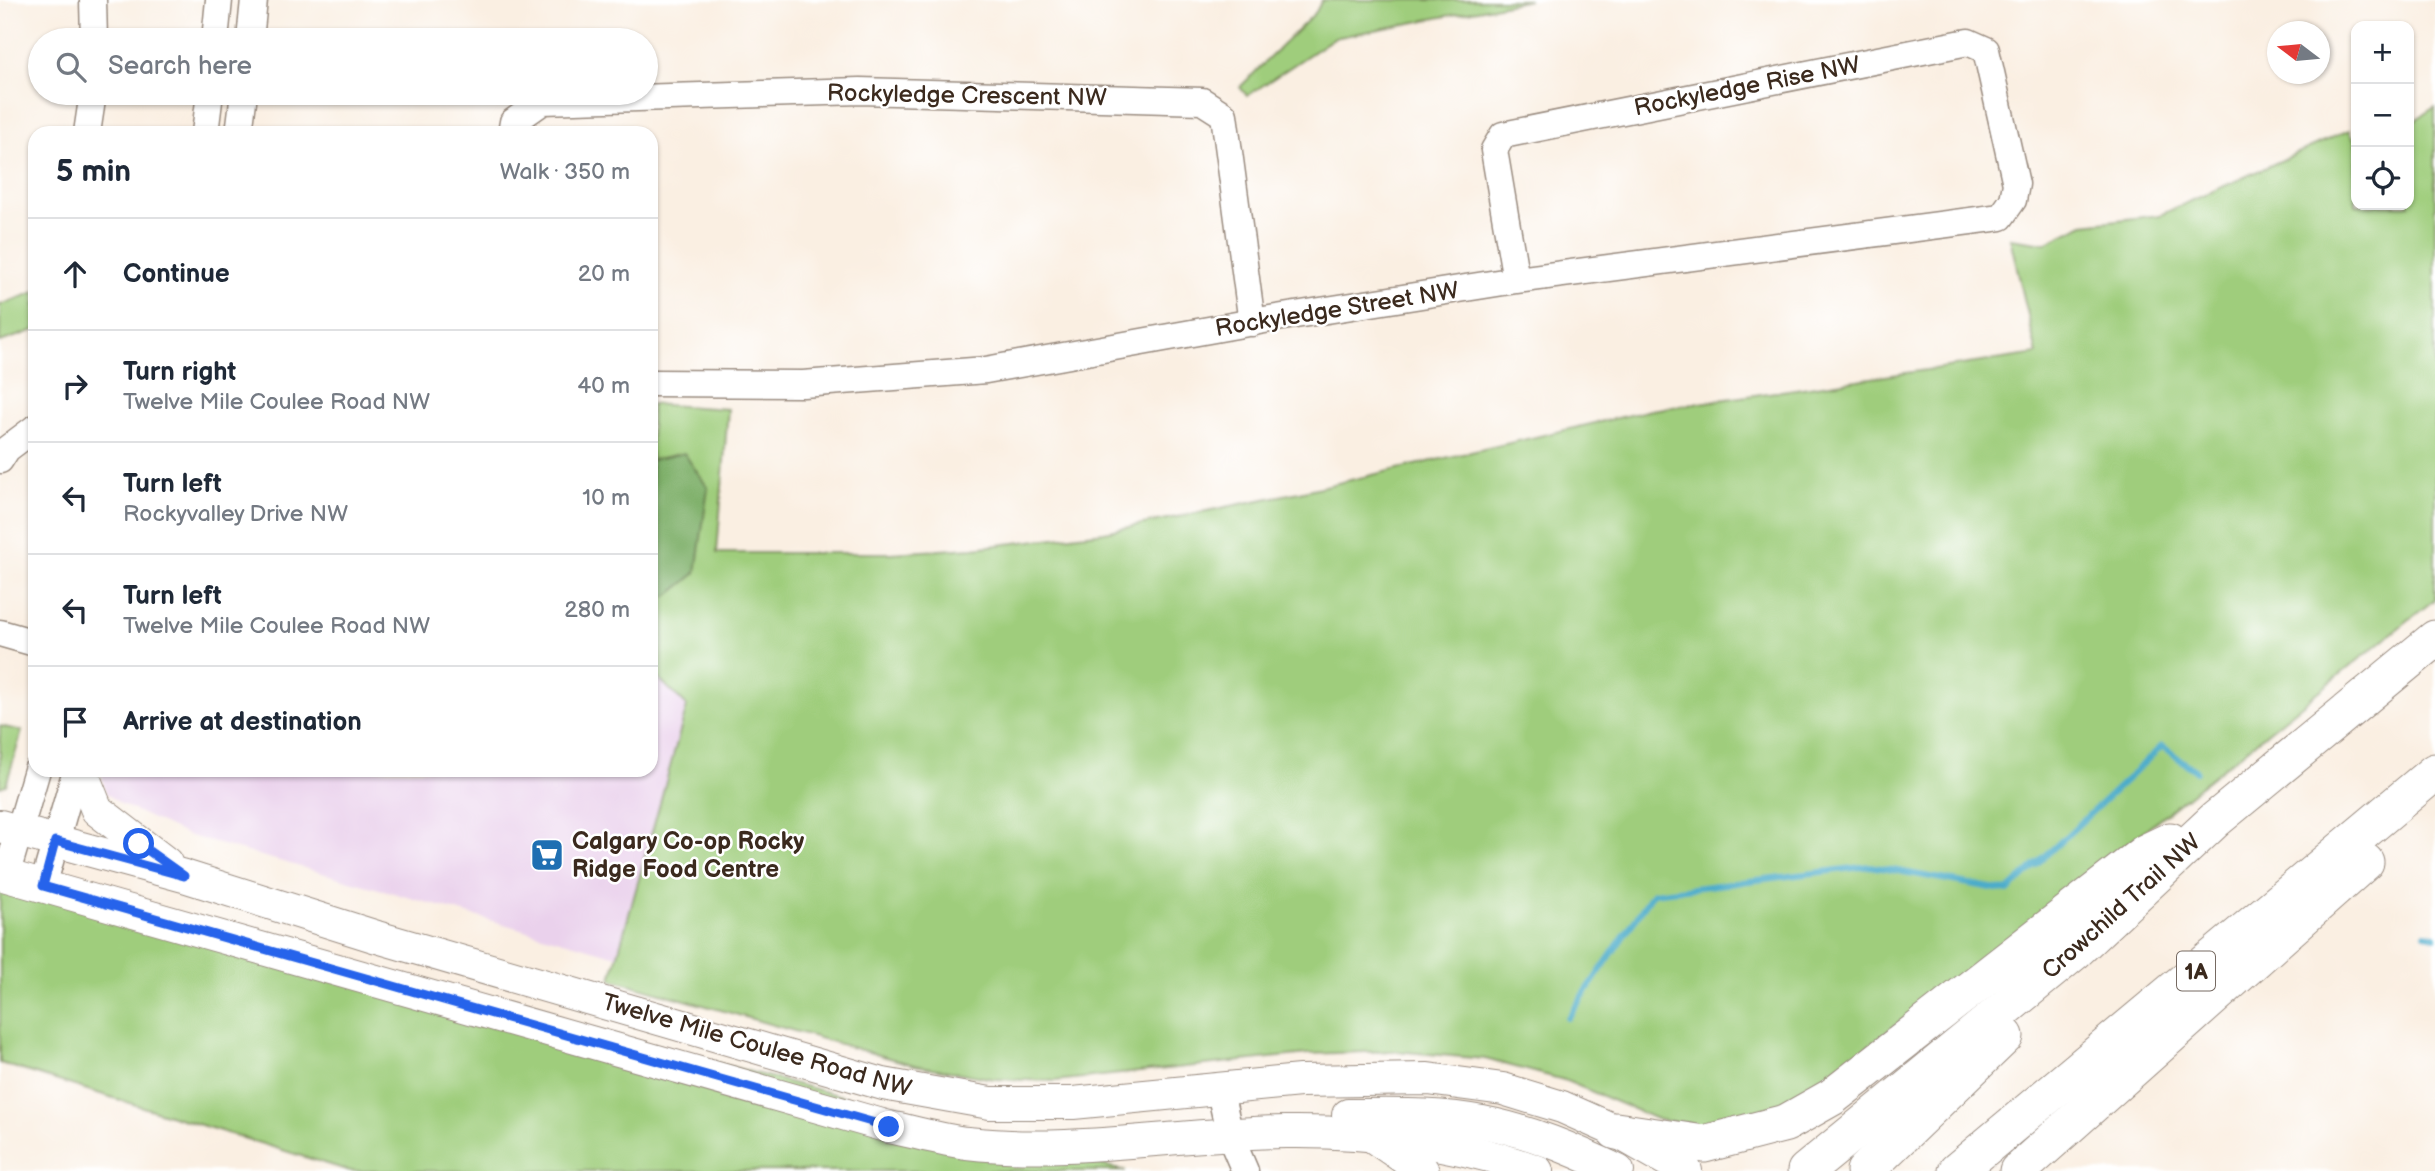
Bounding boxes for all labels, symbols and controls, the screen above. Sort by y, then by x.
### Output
north arrow [2267,21,2330,84]
map controls [2351,21,2414,210]
button: + [2351,21,2414,84]
search box [28,28,658,105]
icon: search [52,48,90,86]
street label: Rockyledge Rise NW [1632,50,1863,123]
text: Search here [108,51,252,82]
street label: Rockyledge Crescent NW [827,79,1107,112]
button: − [2351,84,2414,147]
button: locate [2351,147,2414,210]
text: 5 min [56,154,131,190]
text: Walk · 350 m [500,158,630,186]
icon: ahead [56,255,94,293]
text: Continue [123,259,230,290]
text: 20 m [578,260,630,288]
street label: Rockyledge Street NW [1213,276,1461,343]
text: Turn right [123,357,236,388]
icon: right [56,367,94,405]
text: 40 m [577,372,630,400]
text: Twelve Mile Coulee Road NW [123,388,430,416]
text: Turn left [123,469,222,500]
icon: left [56,479,94,517]
text: 10 m [582,484,630,512]
text: Rockyvalley Drive NW [123,500,348,528]
text: Turn left [123,581,222,612]
icon: left [56,591,94,629]
text: 280 m [564,596,630,624]
text: Twelve Mile Coulee Road NW [123,612,430,640]
icon: arrive [56,703,94,741]
text: Arrive at destination [123,707,362,738]
place label: Calgary Co-op Rocky Ridge Food Centre [572,827,804,884]
street label: Crowchild Trail NW [2036,827,2207,985]
route start [123,828,154,859]
supermarket icon: Calgary Co-op Rocky Ridge Food Centre [528,836,566,874]
road number: 1A [2177,952,2215,990]
street label: Twelve Mile Coulee Road NW [599,987,915,1104]
route end [873,1111,904,1142]

